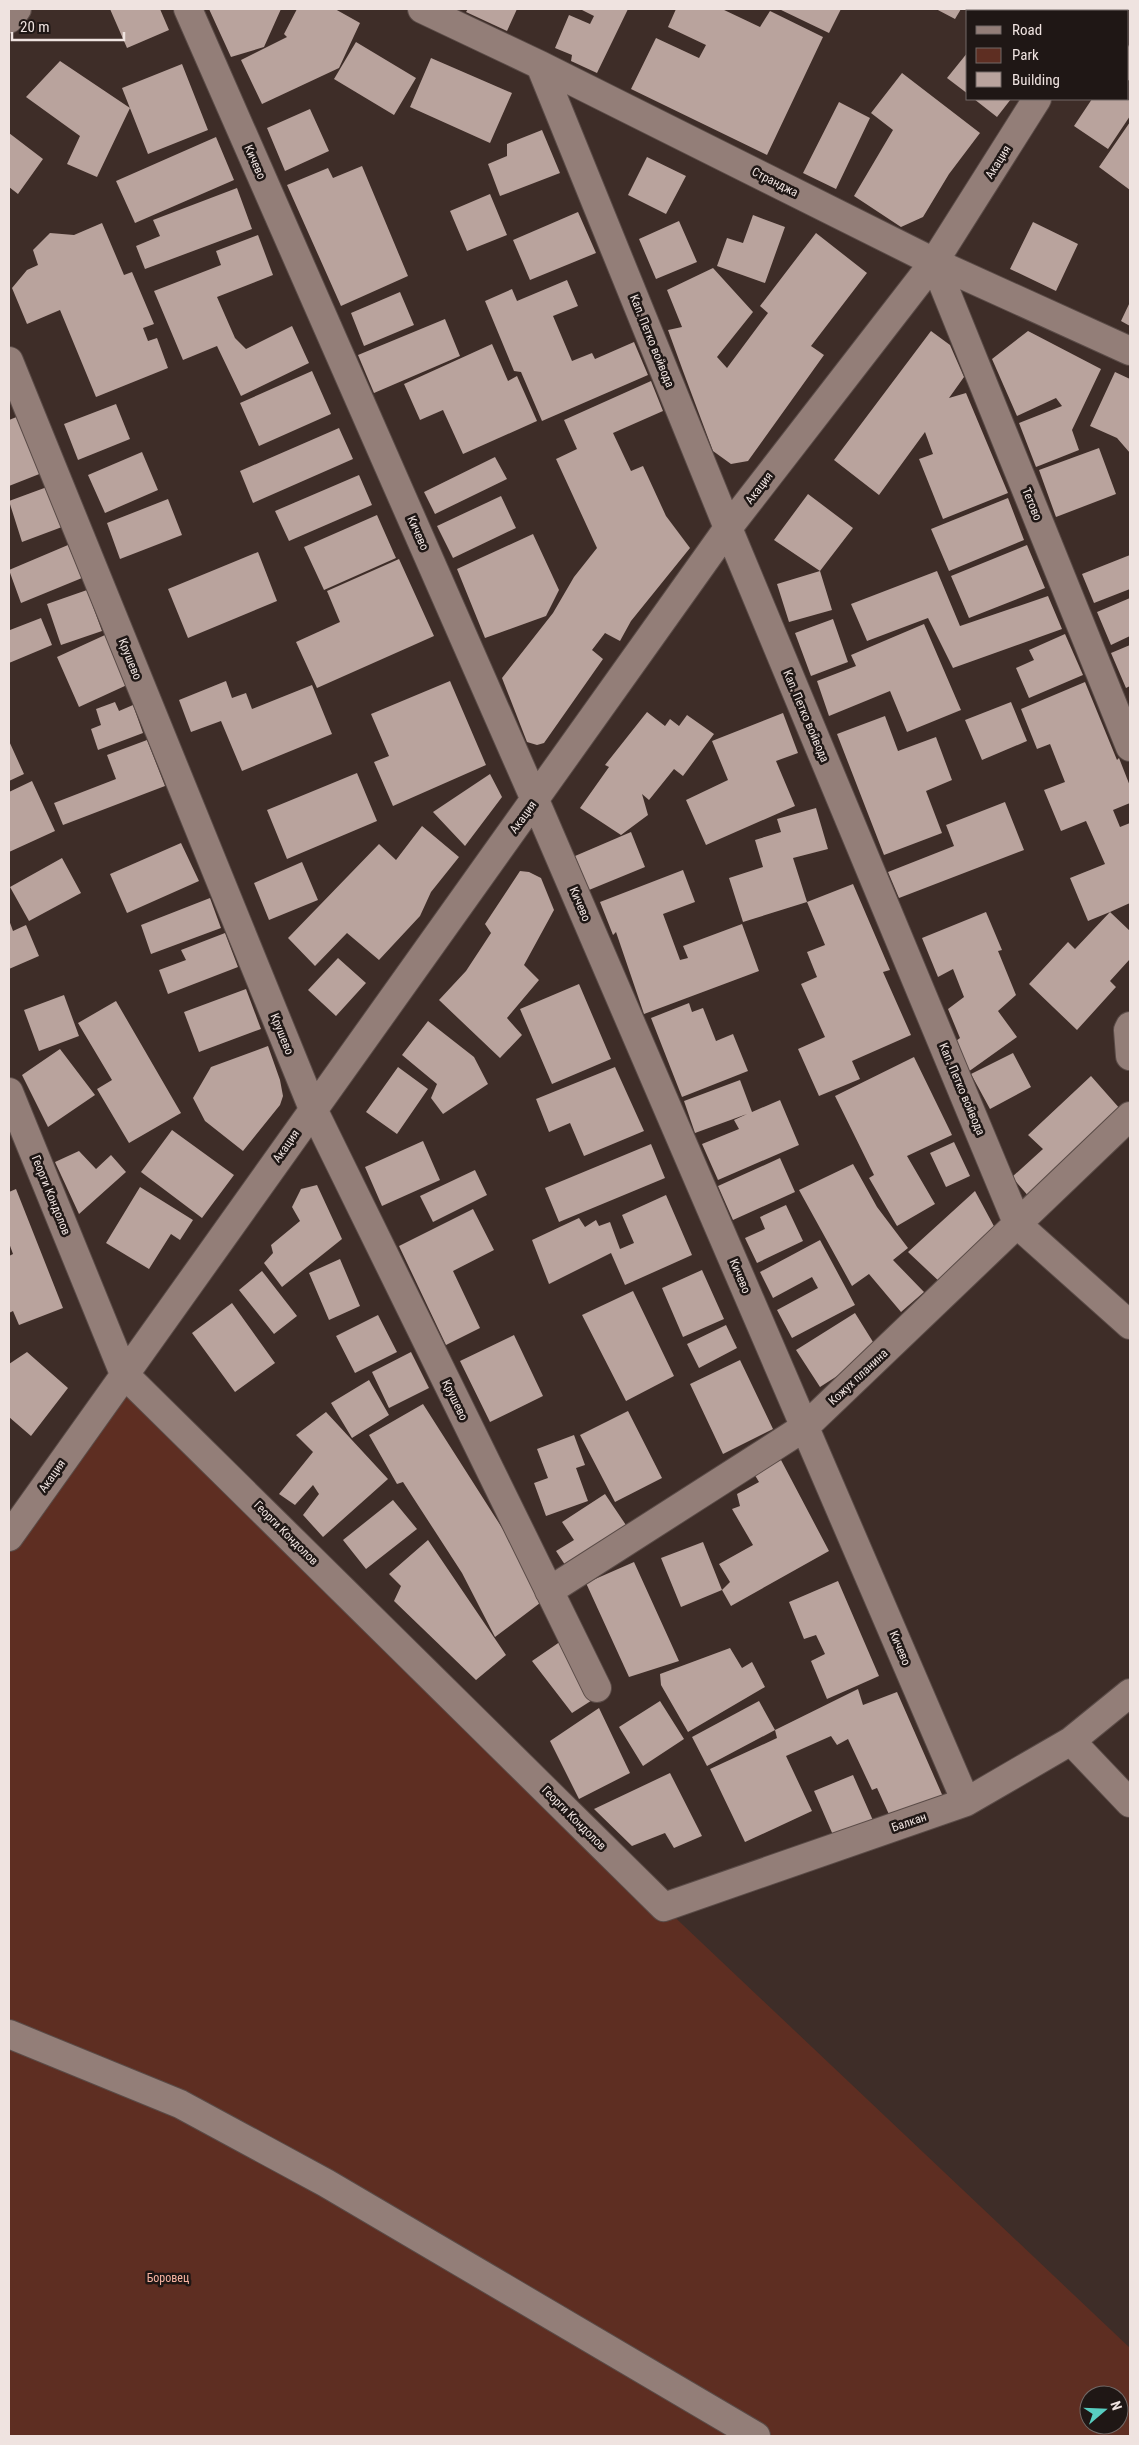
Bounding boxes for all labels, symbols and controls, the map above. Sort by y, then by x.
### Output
scale bar [12,10,125,42]
legend [966,10,1129,100]
text: 20 m [20,18,50,36]
text: Road [1012,21,1042,39]
text: Park [1012,46,1039,64]
text: Building [1012,71,1060,89]
street label: Кичево [241,143,269,181]
street label: Акация [982,143,1014,181]
street label: Странджа [750,164,801,200]
street label: Кап. Петко войвода [627,292,677,390]
street label: Акация [742,469,776,507]
street label: Тетово [1019,486,1045,522]
street label: Кичево [404,514,432,552]
street label: Крушево [115,636,145,682]
street label: Кап. Петко войвода [780,668,832,765]
street label: Акация [507,798,539,836]
street label: Кичево [566,885,594,923]
street label: Крушево [267,1011,297,1057]
street label: Кап. Петко войвода [936,1041,988,1138]
street label: Акация [270,1127,302,1165]
street label: Георги Кондолов [29,1153,73,1237]
street label: Кичево [726,1257,754,1295]
street label: Кожух планина [826,1346,891,1408]
street label: Крушево [439,1377,471,1423]
street label: Акация [36,1457,68,1495]
street label: Георги Кондолов [251,1498,321,1568]
street label: Кичево [886,1629,914,1667]
street label: Георги Кондолов [539,1783,609,1853]
street label: Балкан [890,1810,928,1834]
park label: Боровец [147,2271,189,2285]
north arrow [1079,2385,1129,2435]
text: N [1107,2399,1125,2412]

